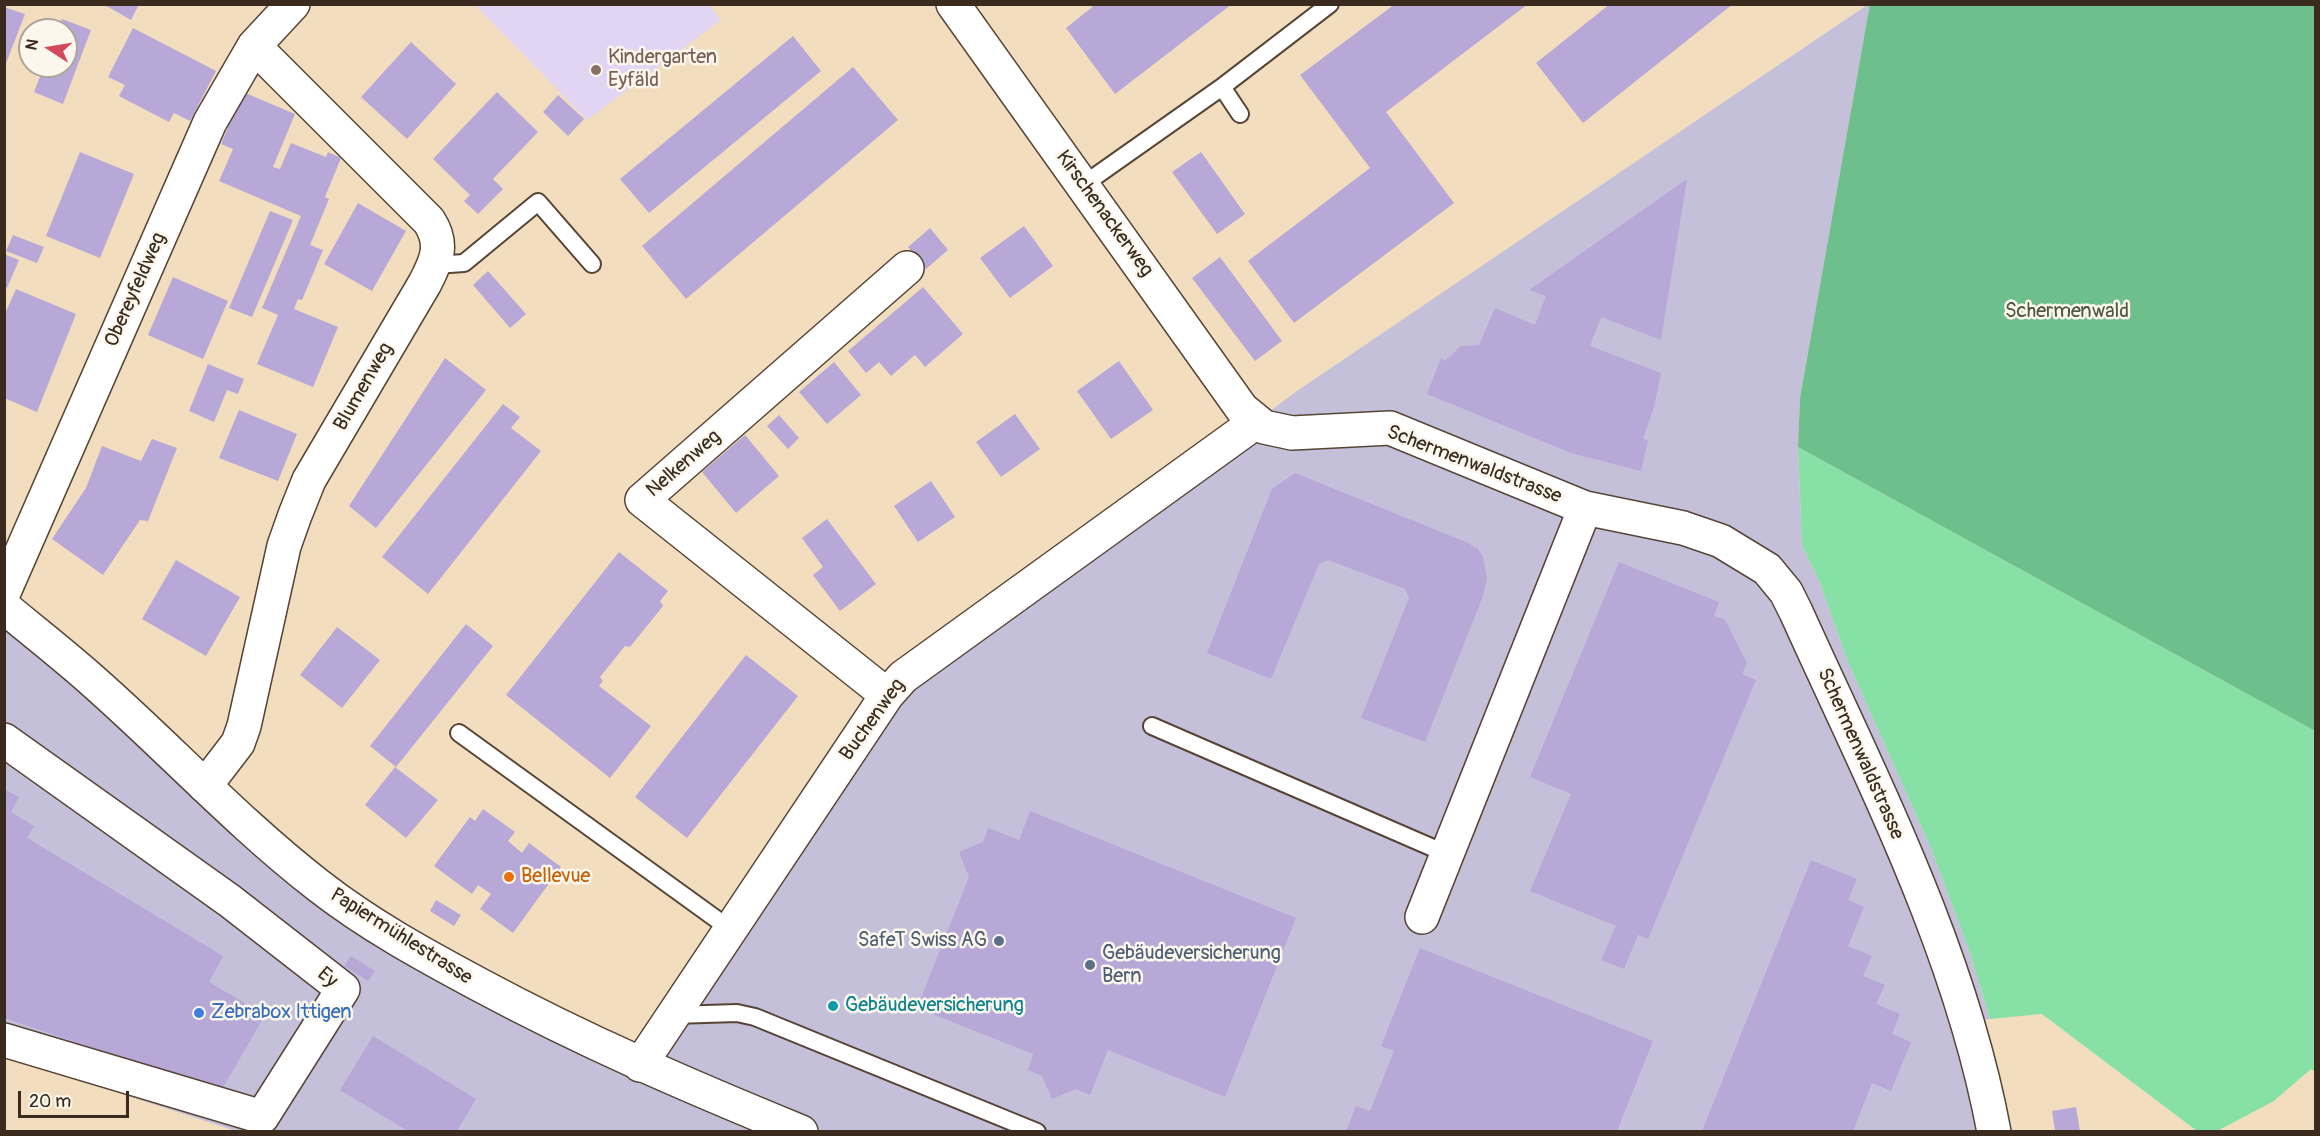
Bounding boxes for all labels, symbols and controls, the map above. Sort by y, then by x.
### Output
north arrow [18,18,78,78]
text: N [21,37,43,52]
place label: Kindergarten Eyfäld [608,46,717,93]
marker: Kindergarten Eyfäld [589,63,603,77]
street label: Kirschenackerweg [1050,146,1158,282]
street label: Obereyfeldweg [100,229,172,351]
park label: Schermenwald [2005,300,2129,324]
street label: Blumenweg [329,339,399,435]
street label: Schermenwaldstrasse [1383,421,1565,509]
street label: Nelkenweg [642,425,726,503]
street label: Schermenwaldstrasse [1811,664,1909,844]
street label: Buchenweg [835,674,911,766]
place label: Bellevue [521,865,590,889]
marker: Bellevue [502,870,516,884]
street label: Papiermühlestrasse [326,884,476,990]
place label: SafeT Swiss AG [858,929,987,953]
marker: SafeT Swiss AG [992,934,1006,948]
place label: Gebäudeversicherung Bern [1102,942,1281,989]
marker: Gebäudeversicherung Bern [1083,958,1097,972]
street label: Ey [312,963,342,993]
place label: Gebäudeversicherung [845,994,1024,1018]
marker: Gebäudeversicherung [826,999,840,1013]
place label: Zebrabox Ittigen [211,1001,352,1025]
marker: Zebrabox Ittigen [192,1006,206,1020]
scale bar [21,1079,132,1117]
text: 20 m [29,1090,71,1113]

